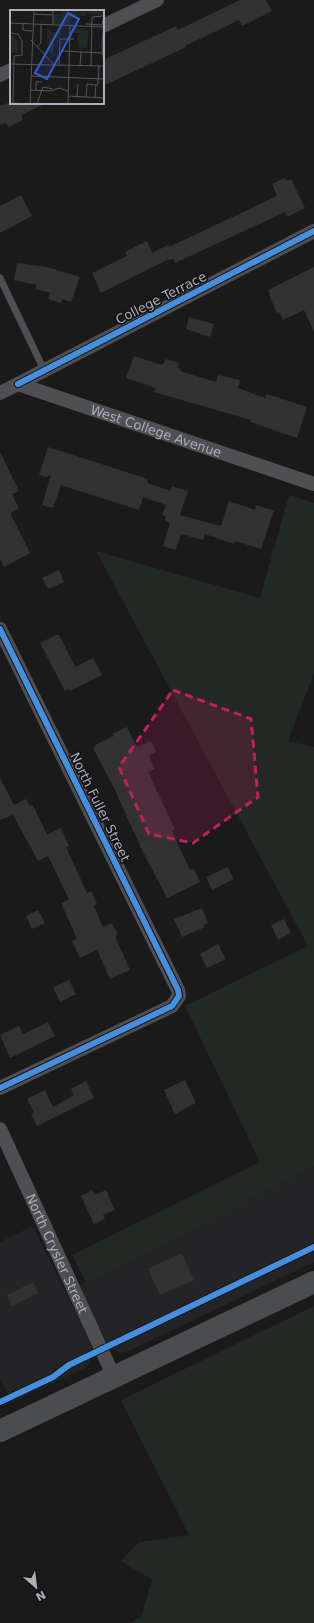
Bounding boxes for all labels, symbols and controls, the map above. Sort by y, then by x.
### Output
inset map [10,10,104,104]
street label: College Terrace [113,269,209,327]
street label: West College Avenue [89,402,224,460]
street label: North Fuller Street [67,750,133,864]
street label: North Crysler Street [23,1191,91,1316]
north arrow [16,1567,56,1607]
text: N [33,1587,48,1603]

